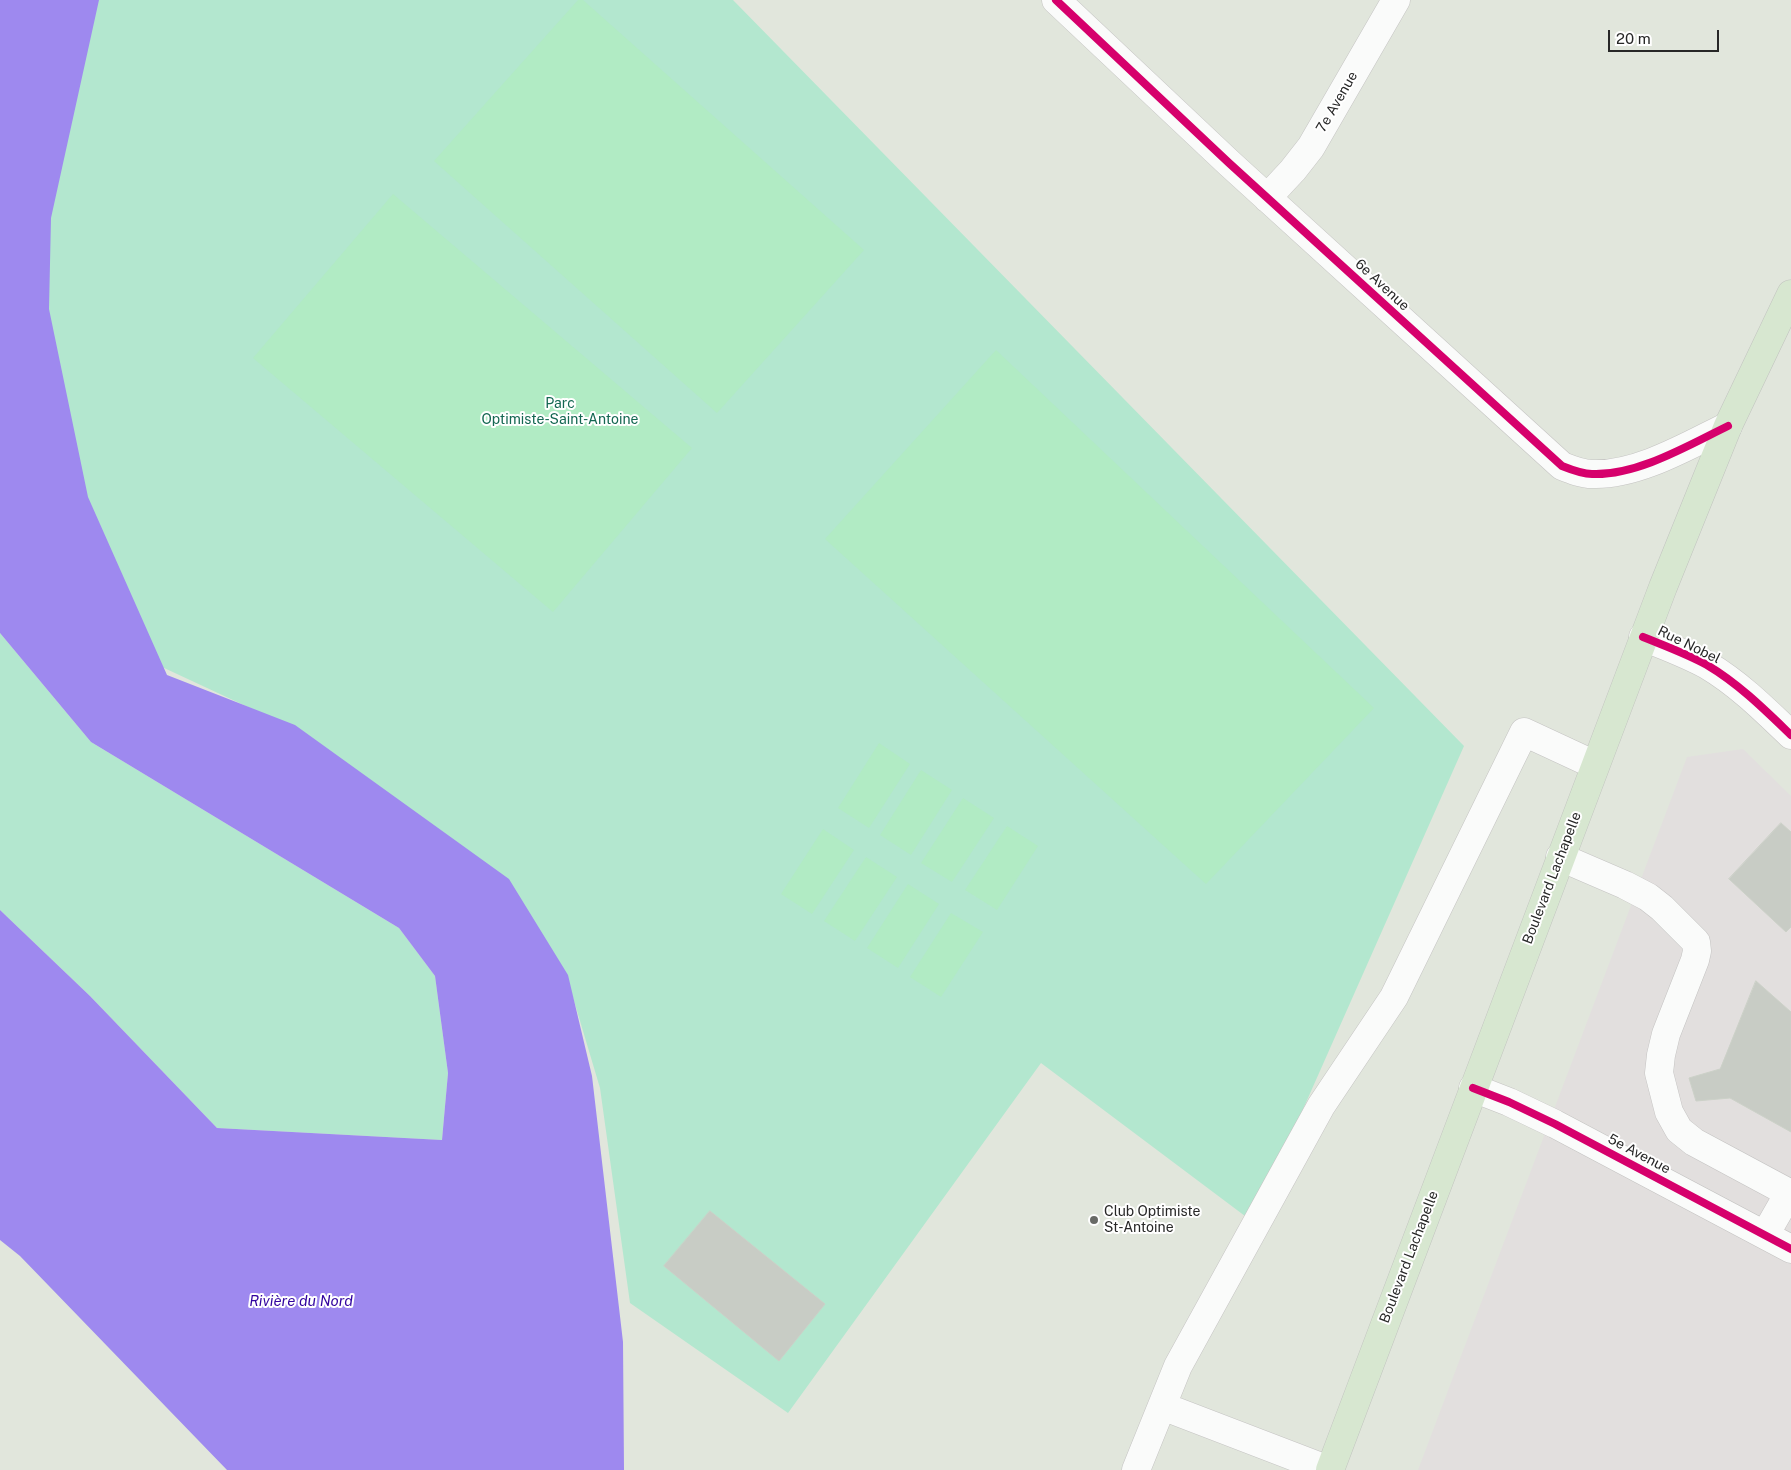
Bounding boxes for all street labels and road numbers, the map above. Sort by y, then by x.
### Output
street label: 7e Avenue [1313,68,1361,136]
street label: 6e Avenue [1351,256,1413,314]
street label: Rue Nobel [1655,623,1723,667]
street label: Boulevard Lachapelle [1519,810,1585,946]
street label: 5e Avenue [1605,1131,1673,1177]
street label: Boulevard Lachapelle [1376,1189,1442,1325]

